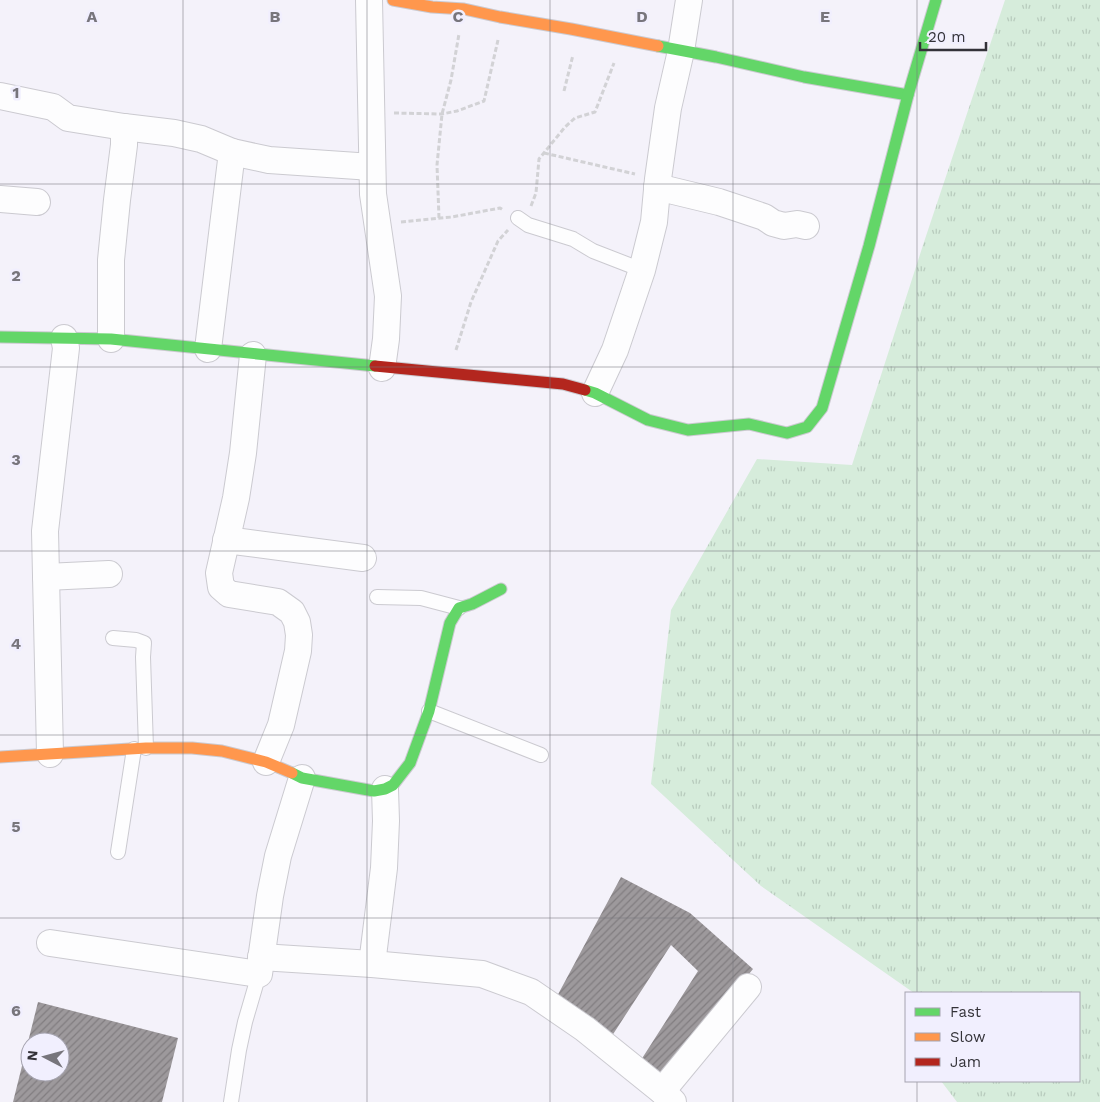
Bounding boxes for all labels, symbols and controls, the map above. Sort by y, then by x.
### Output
text: A [87,7,98,26]
text: B [270,7,281,26]
text: C [453,7,464,26]
text: D [636,7,648,26]
text: E [820,7,830,26]
scale bar [920,20,986,52]
text: 20 m [928,28,966,46]
text: 1 [13,83,19,102]
text: 2 [11,266,21,285]
text: 3 [11,450,21,469]
text: 4 [11,634,21,653]
text: 5 [11,817,21,836]
legend [905,992,1080,1082]
text: 6 [11,1001,21,1020]
text: Fast [950,1003,982,1021]
text: Slow [950,1028,986,1046]
north arrow [20,1032,70,1082]
text: N [24,1050,41,1062]
text: Jam [950,1053,981,1071]

